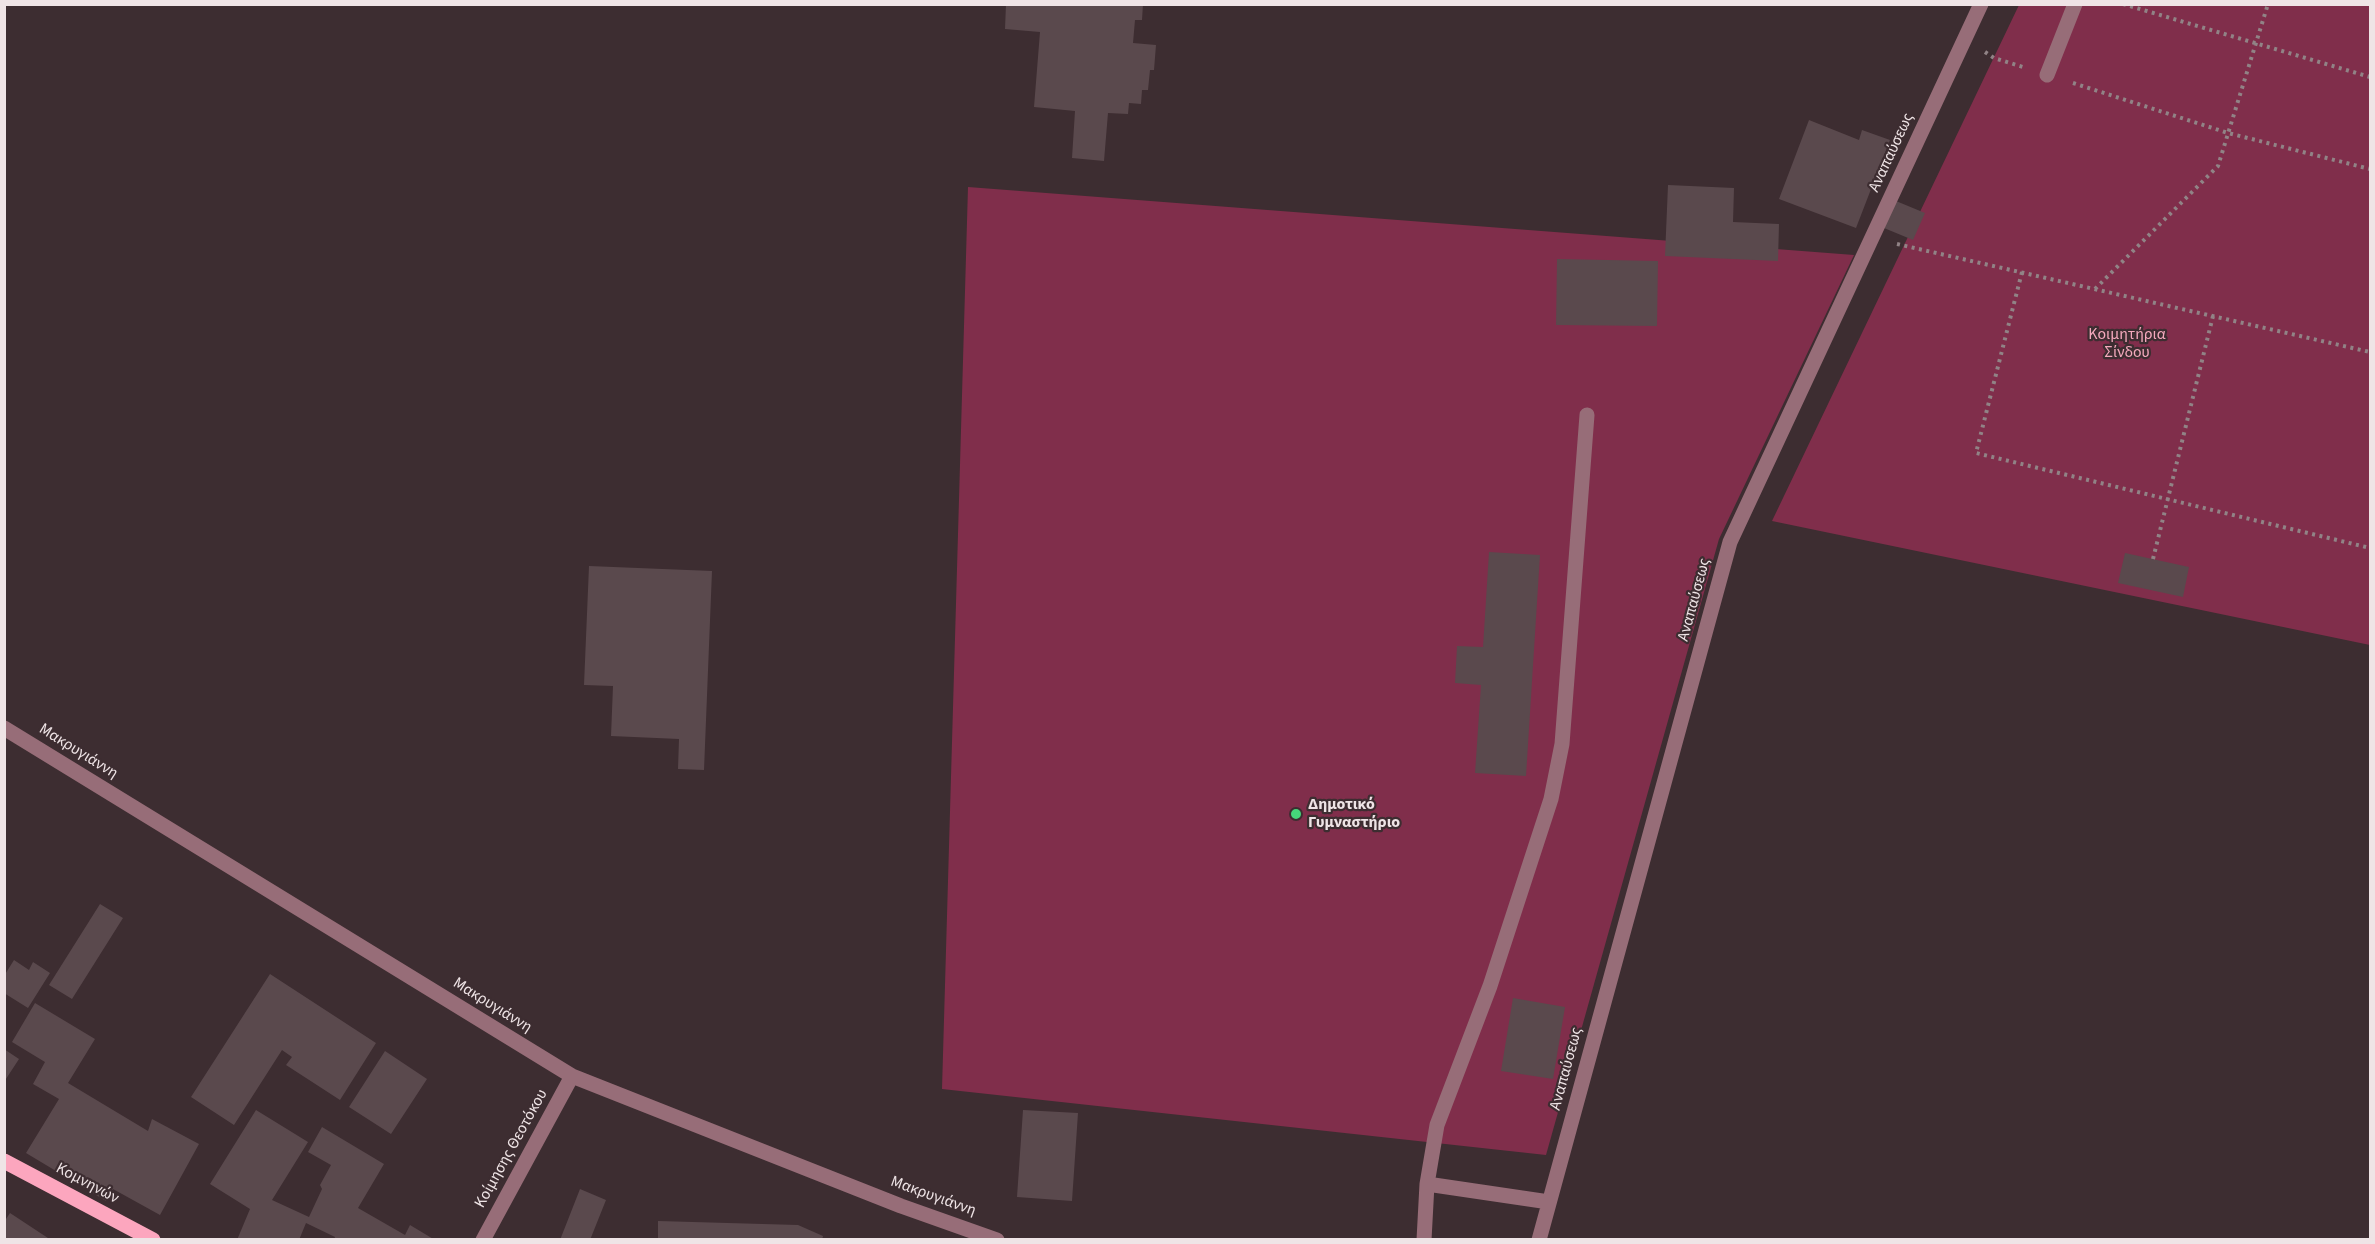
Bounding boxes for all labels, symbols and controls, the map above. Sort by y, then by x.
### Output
street label: Αναπαύσεως [1865,110,1919,196]
park label: Κοιμητήρια Σίνδου [2088,325,2166,363]
street label: Αναπαύσεως [1675,556,1715,644]
street label: Μακρυγιάννη [35,720,121,784]
place label: Δημοτικό Γυμναστήριο [1308,795,1400,833]
marker: Δημοτικό Γυμναστήριο [1289,807,1303,821]
street label: Μακρυγιάννη [449,974,535,1038]
street label: Αναπαύσεως [1547,1025,1587,1113]
street label: Κοίμησης Θεοτόκου [471,1086,553,1212]
street label: Κομνηνών [52,1159,122,1209]
street label: Μακρυγιάννη [888,1173,978,1221]

